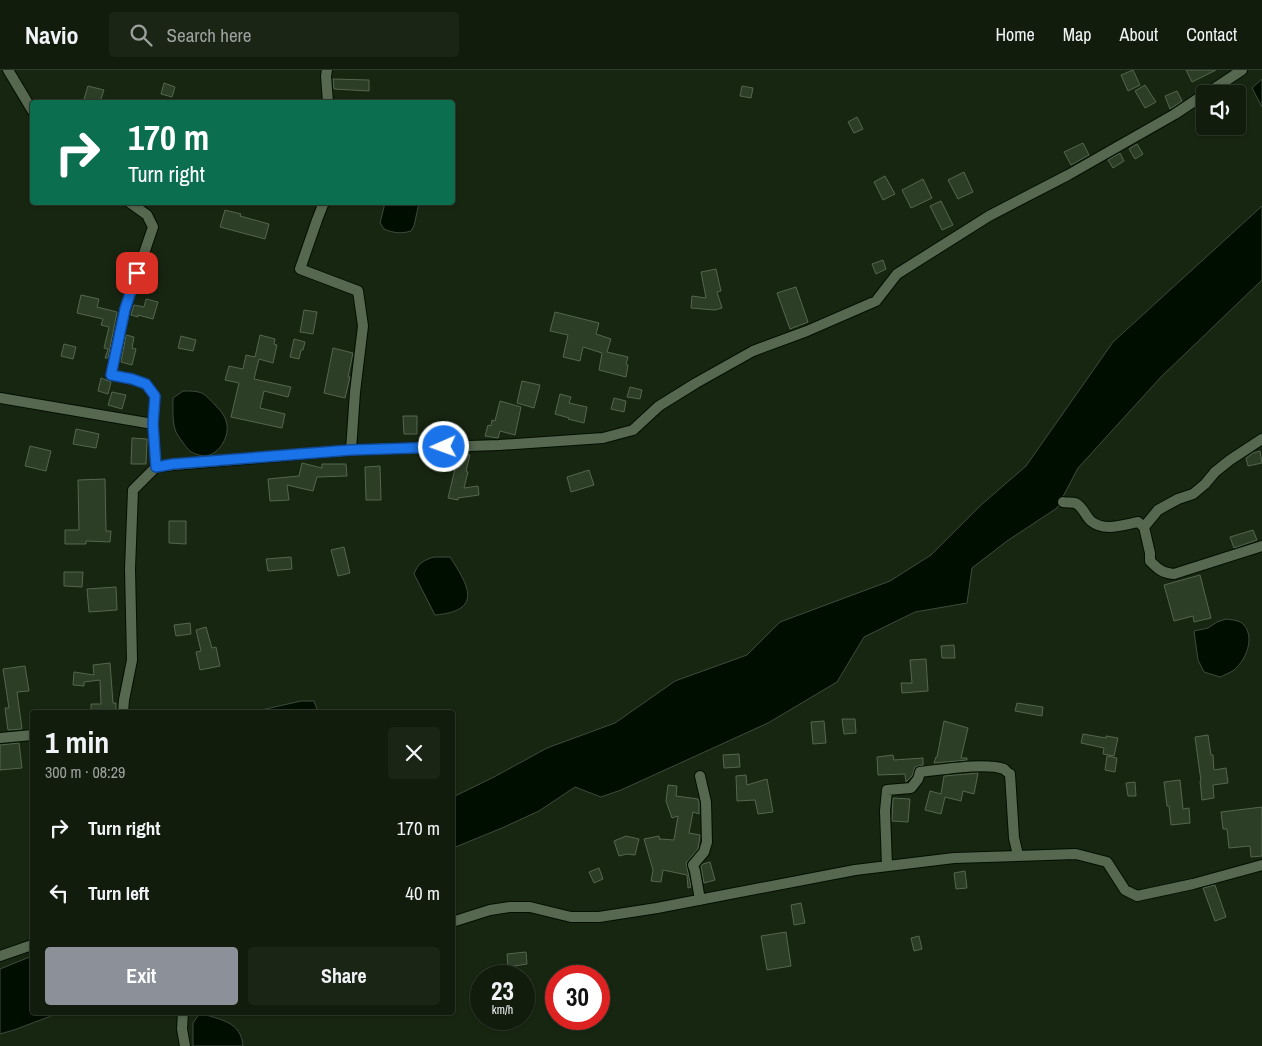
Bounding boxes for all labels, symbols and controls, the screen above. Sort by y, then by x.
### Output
search box [109,12,459,57]
text: Navio [25,19,79,51]
icon: search [127,21,155,49]
text: Search here [167,22,251,48]
text: Home [995,22,1035,47]
text: Map [1063,22,1092,47]
text: About [1120,22,1158,47]
text: Contact [1186,22,1237,47]
map controls [1196,85,1246,135]
button: sound [1196,85,1246,135]
text: 170 m [128,114,209,161]
icon: right [45,120,110,185]
text: Turn right [128,159,205,189]
pin [116,252,158,294]
icon: arrive [123,259,151,287]
position arrow [417,420,469,472]
text: 1 min [45,722,109,762]
button: close [388,727,440,779]
text: 300 m · 08:29 [45,761,125,783]
icon: right [45,814,73,842]
text: Turn right [88,815,160,841]
text: 170 m [397,815,440,841]
icon: left [45,879,73,907]
text: Turn left [88,880,149,906]
text: 40 m [405,880,440,906]
button: Exit [45,947,238,1005]
button: Share [248,947,440,1005]
speed limit sign: 30 [545,965,610,1030]
text: 23 [491,974,514,1008]
text: km/h [492,1002,513,1018]

